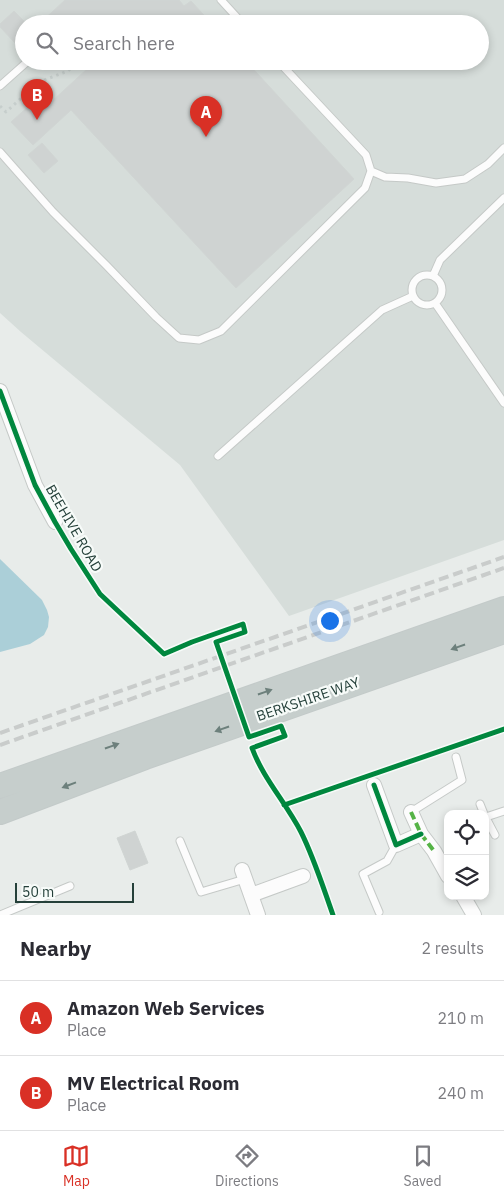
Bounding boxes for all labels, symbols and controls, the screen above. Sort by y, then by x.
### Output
search box [15,15,489,70]
icon: search [33,29,61,57]
text: Search here [73,31,175,55]
pin: B [21,79,53,120]
pin: A [190,96,222,137]
street label: BEEHIVE ROAD [42,481,106,575]
your location [317,608,343,634]
one-way arrow [450,643,465,651]
street label: BERKSHIRE WAY [254,673,363,725]
one-way arrow [258,688,273,696]
one-way arrow [214,726,229,734]
one-way arrow [105,742,120,750]
one-way arrow [62,782,77,790]
map controls [444,810,489,900]
button: locate [444,810,489,855]
button: layers [444,855,489,900]
scale bar [15,880,134,903]
text: 50 m [22,883,54,901]
text: Nearby [20,934,91,962]
text: 2 results [421,938,484,958]
text: Amazon Web Services [67,996,265,1020]
text: A [31,1008,41,1028]
text: 210 m [437,1008,484,1028]
text: Place [67,1020,106,1040]
text: MV Electrical Room [67,1071,239,1095]
text: B [31,1083,41,1103]
text: 240 m [437,1083,484,1103]
text: Place [67,1095,106,1115]
tab: Map [62,1142,90,1190]
tab: Directions [215,1142,279,1190]
tab: Saved [404,1142,442,1190]

